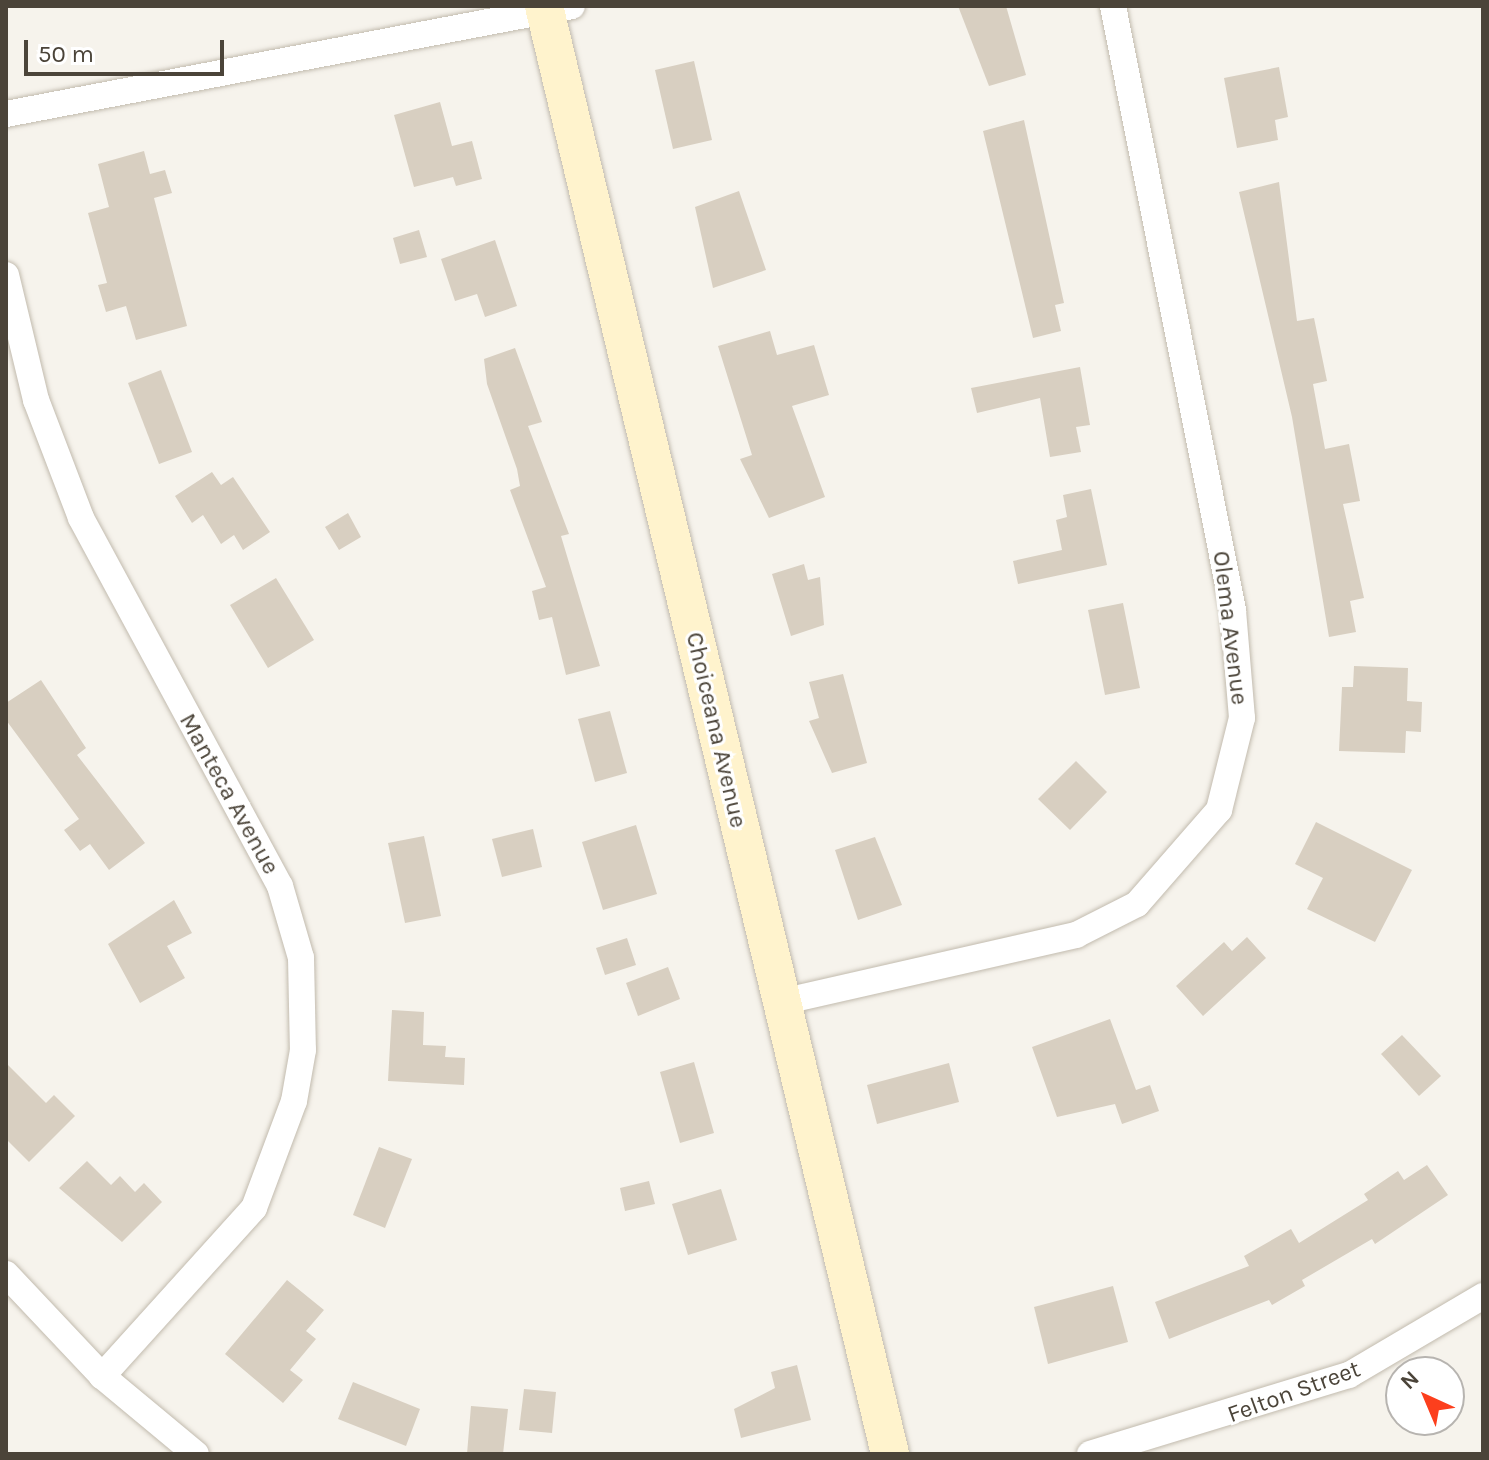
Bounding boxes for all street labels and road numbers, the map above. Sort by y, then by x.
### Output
street label: Olema Avenue [1206,549,1254,707]
street label: Choiceana Avenue [680,629,752,831]
street label: Manteca Avenue [173,708,285,880]
street label: Felton Street [1224,1355,1364,1429]

